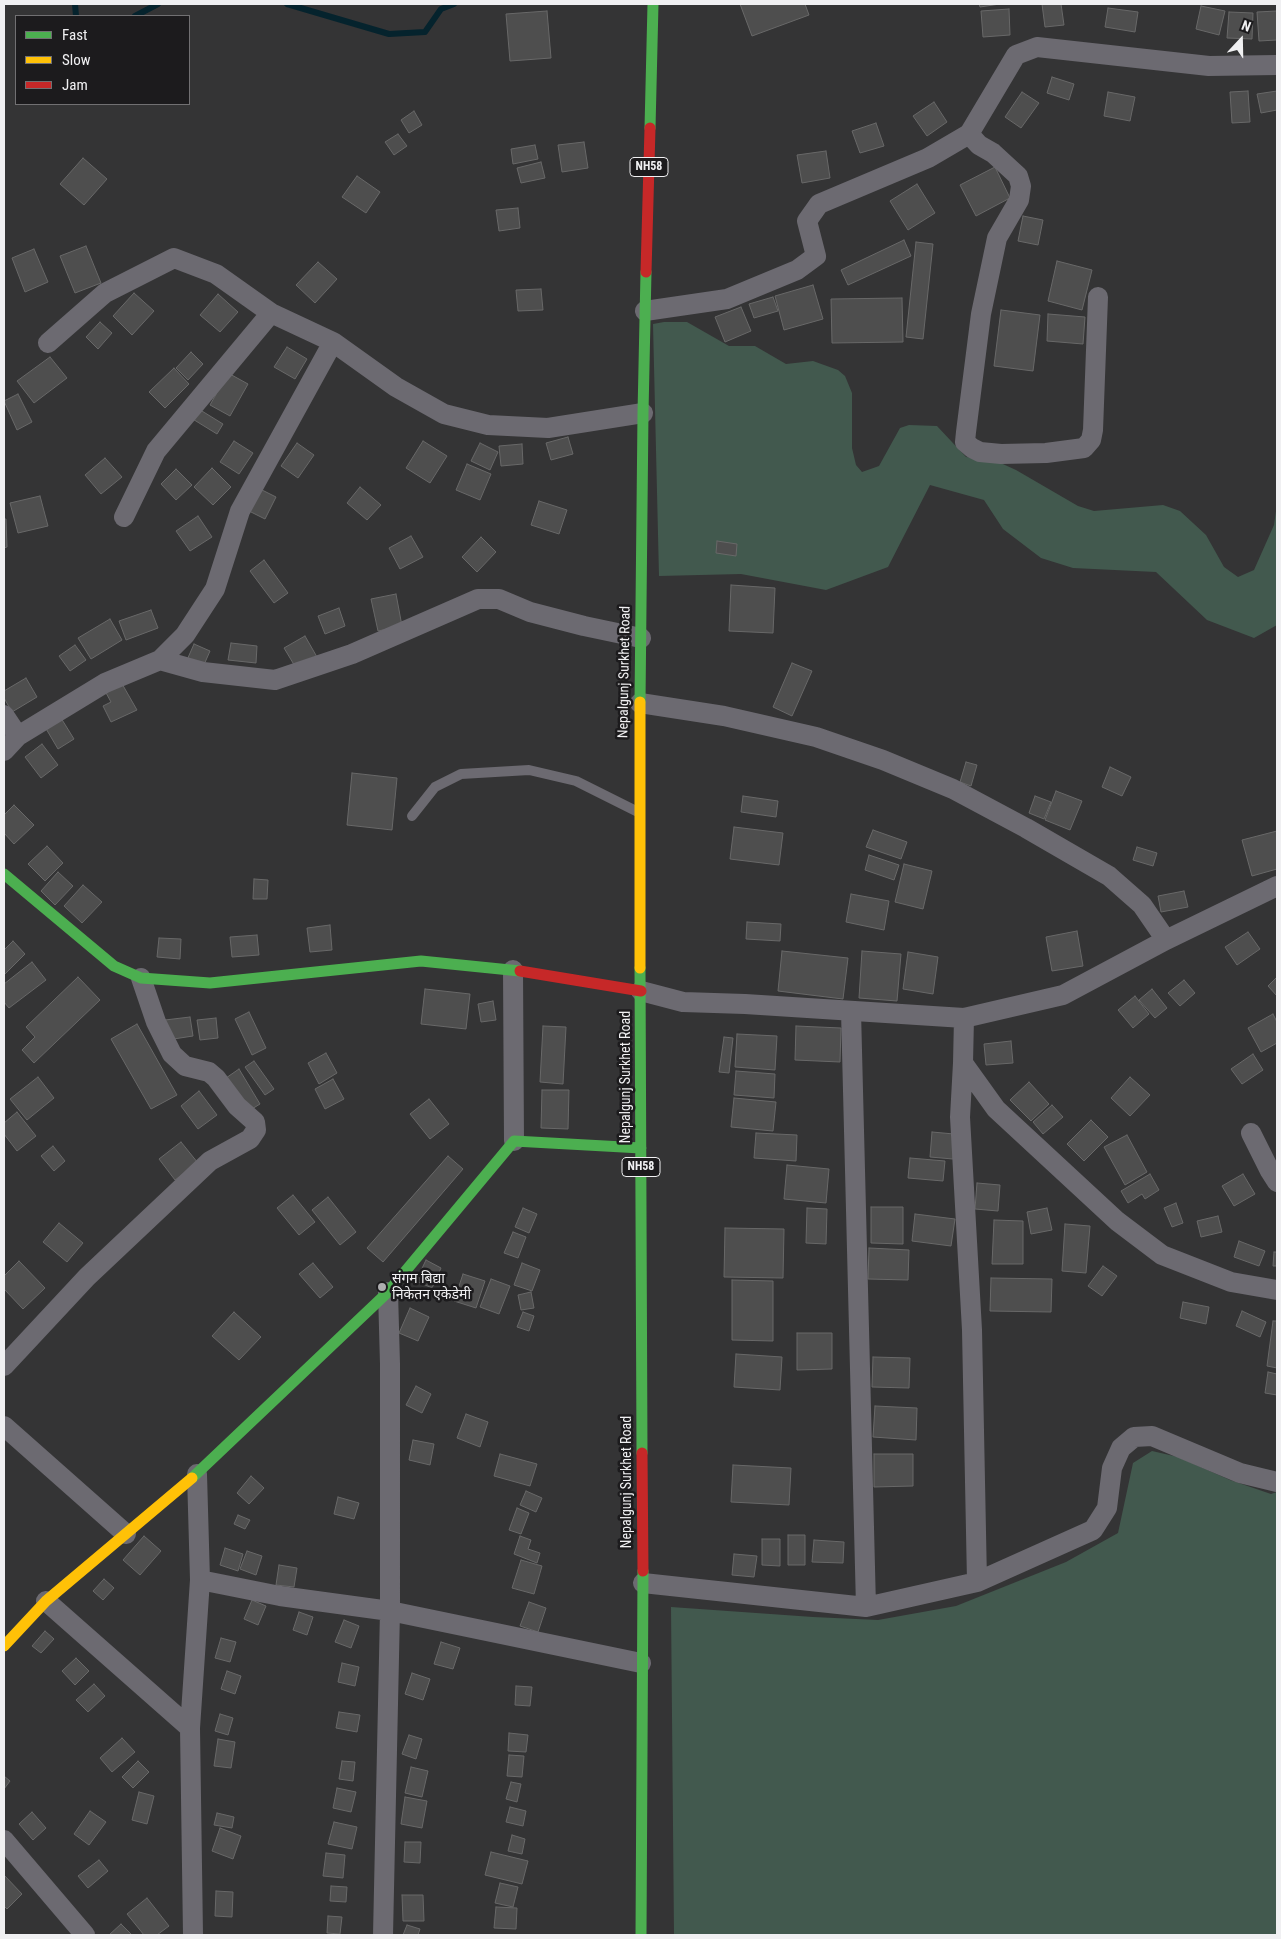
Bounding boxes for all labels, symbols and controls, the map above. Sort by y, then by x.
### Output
legend [15,15,190,105]
north arrow [1216,15,1266,65]
text: N [1239,17,1253,35]
text: Fast [62,26,87,44]
text: Slow [62,51,91,69]
text: Jam [62,76,88,94]
road number: NH58 [630,158,668,176]
street label: Nepalgunj Surkhet Road [615,606,635,738]
street label: Nepalgunj Surkhet Road [618,1011,634,1143]
road number: NH58 [622,1158,660,1176]
place label: संगम बिद्या निकेतन एकेडेमी [392,1271,471,1304]
marker: संगम बिद्या निकेतन एकेडेमी [376,1281,388,1293]
street label: Nepalgunj Surkhet Road [619,1416,635,1548]

